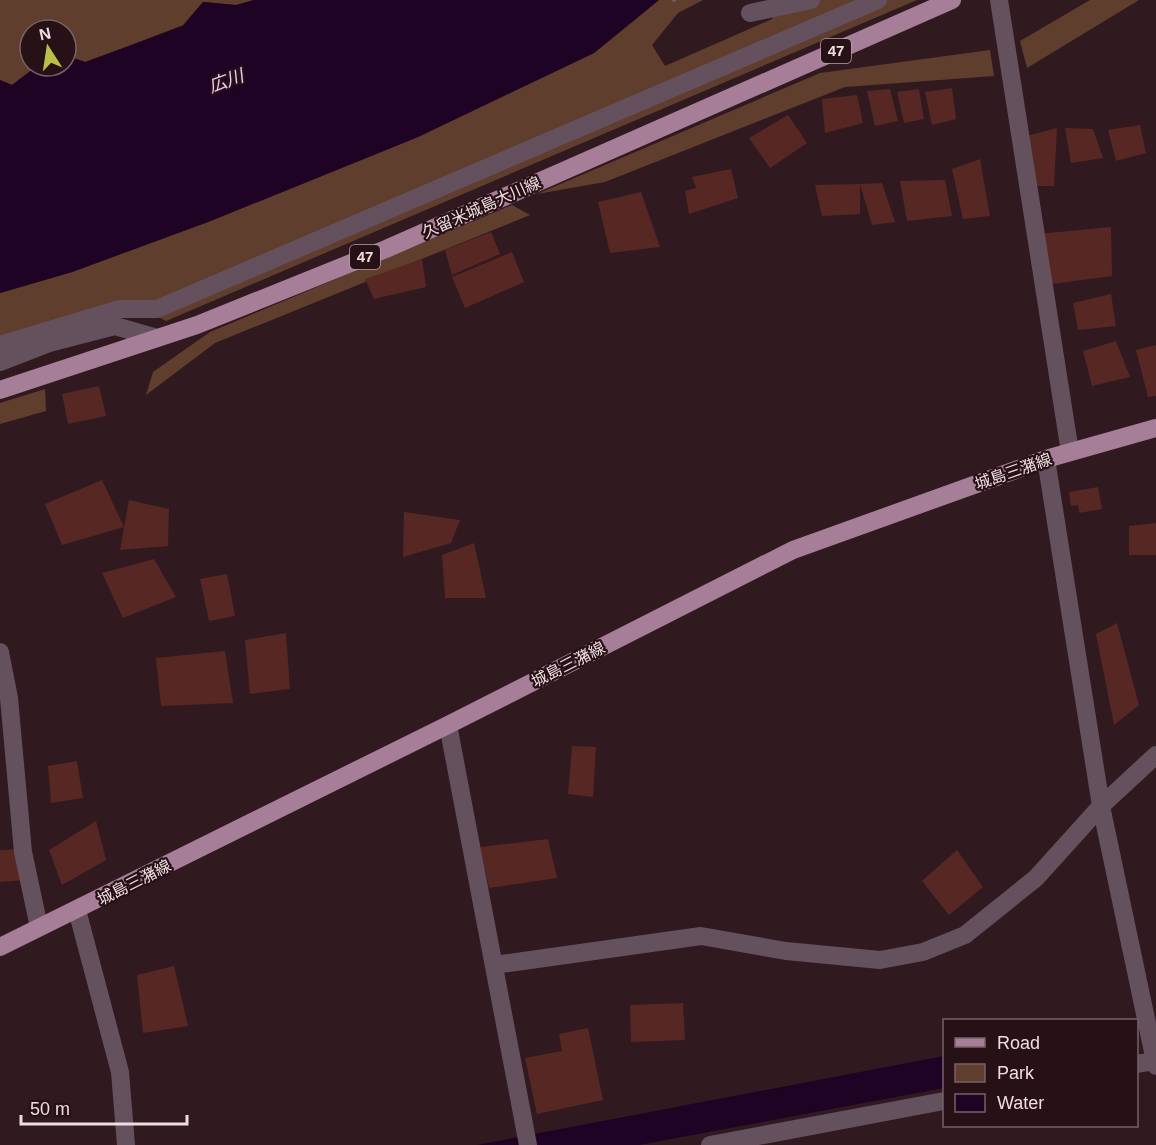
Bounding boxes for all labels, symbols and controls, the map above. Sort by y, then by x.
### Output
north arrow [18,18,78,78]
text: N [38,24,52,43]
road number: 47 [821,39,851,63]
water label: 広川 [206,65,248,97]
street label: 久留米城島大川線 [419,174,543,241]
road number: 47 [350,245,380,269]
street label: 城島三潴線 [973,450,1054,493]
street label: 城島三潴線 [529,639,608,690]
street label: 城島三潴線 [95,857,174,908]
legend [943,1019,1138,1127]
text: Road [997,1033,1040,1053]
text: Park [997,1063,1035,1083]
scale bar [21,1088,188,1126]
text: Water [997,1093,1044,1113]
text: 50 m [30,1099,70,1119]

